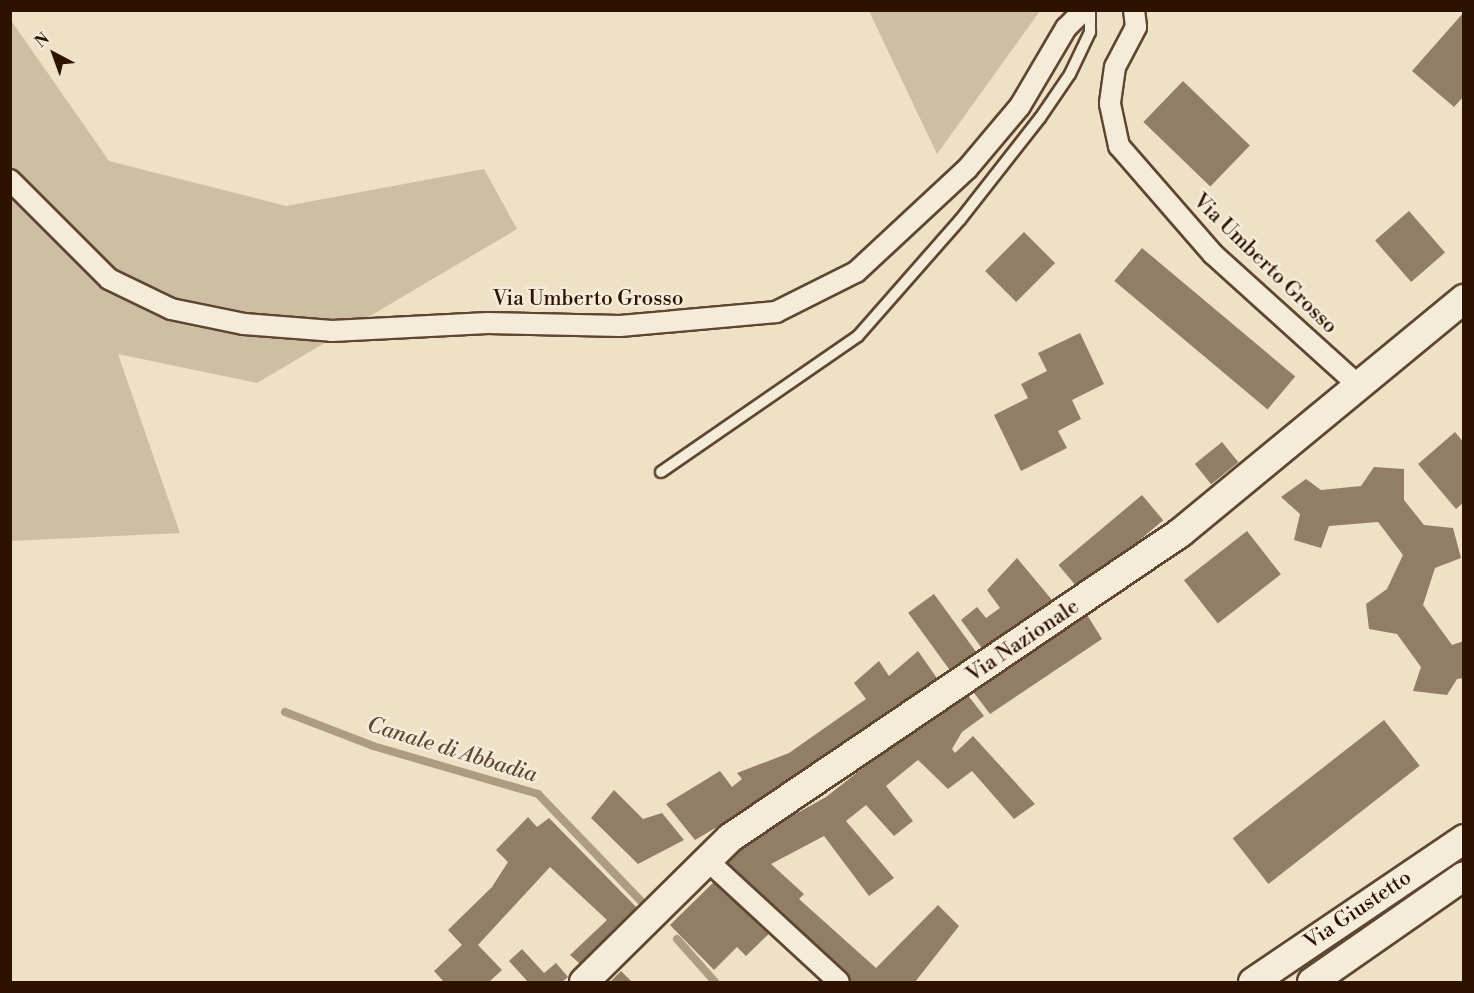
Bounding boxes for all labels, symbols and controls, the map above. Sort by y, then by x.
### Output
north arrow [24,24,84,84]
text: N [31,29,54,52]
street label: Via Umberto Grosso [1188,189,1342,339]
street label: Via Umberto Grosso [493,286,683,312]
street label: Via Nazionale [962,594,1084,688]
water label: Canale di Abbadia [364,712,540,788]
street label: Via Giustetto [1300,865,1416,955]

